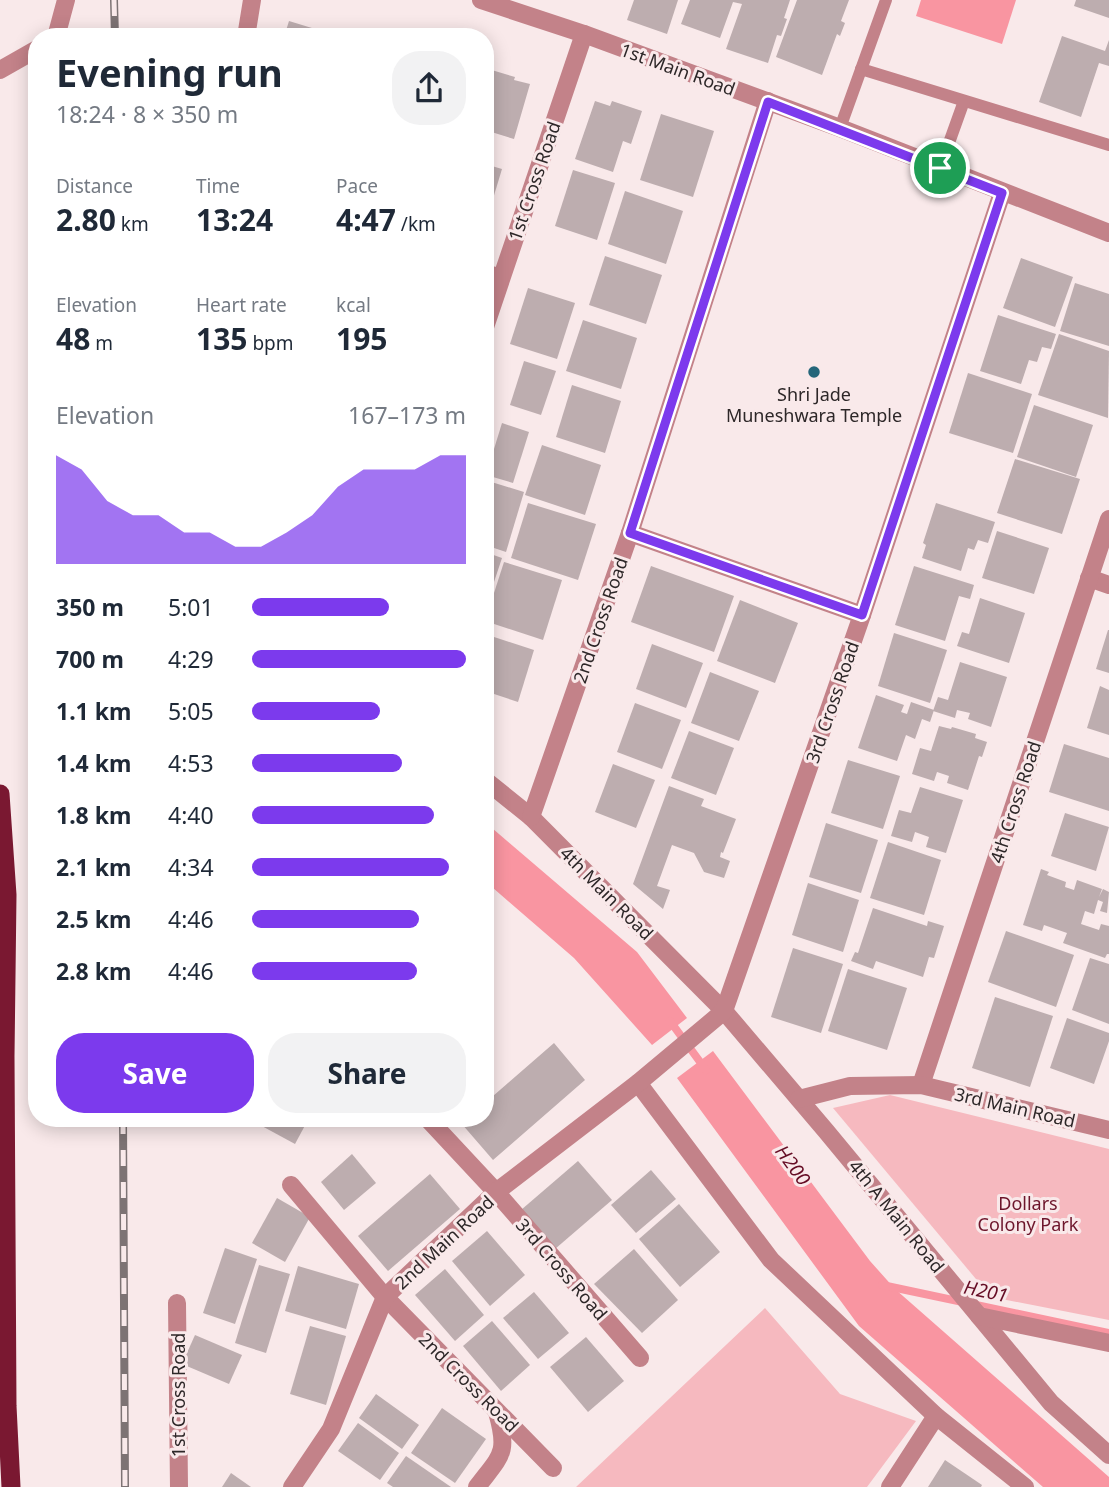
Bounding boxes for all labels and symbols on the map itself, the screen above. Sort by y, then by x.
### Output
street label: 1st Main Road [617,37,739,101]
street label: 1st Cross Road [502,118,566,244]
pin [910,138,970,198]
marker: Shri Jade Muneshwara Temple [806,364,822,380]
place label: Shri Jade Muneshwara Temple [726,382,902,427]
street label: 2nd Cross Road [567,554,633,686]
street label: 3rd Cross Road [800,638,864,766]
street label: 4th Cross Road [984,738,1046,866]
street label: 4th Main Road [555,841,659,945]
street label: 3rd Main Road [952,1081,1078,1133]
water label: H200 [769,1139,817,1191]
street label: 4th A Main Road [844,1154,950,1278]
street label: 2nd Main Road [389,1190,499,1294]
park label: Dollars Colony Park [978,1191,1079,1236]
street label: 3rd Cross Road [511,1213,613,1325]
water label: H201 [962,1274,1010,1308]
street label: 2nd Cross Road [414,1327,524,1437]
street label: 1st Cross Road [166,1333,190,1457]

